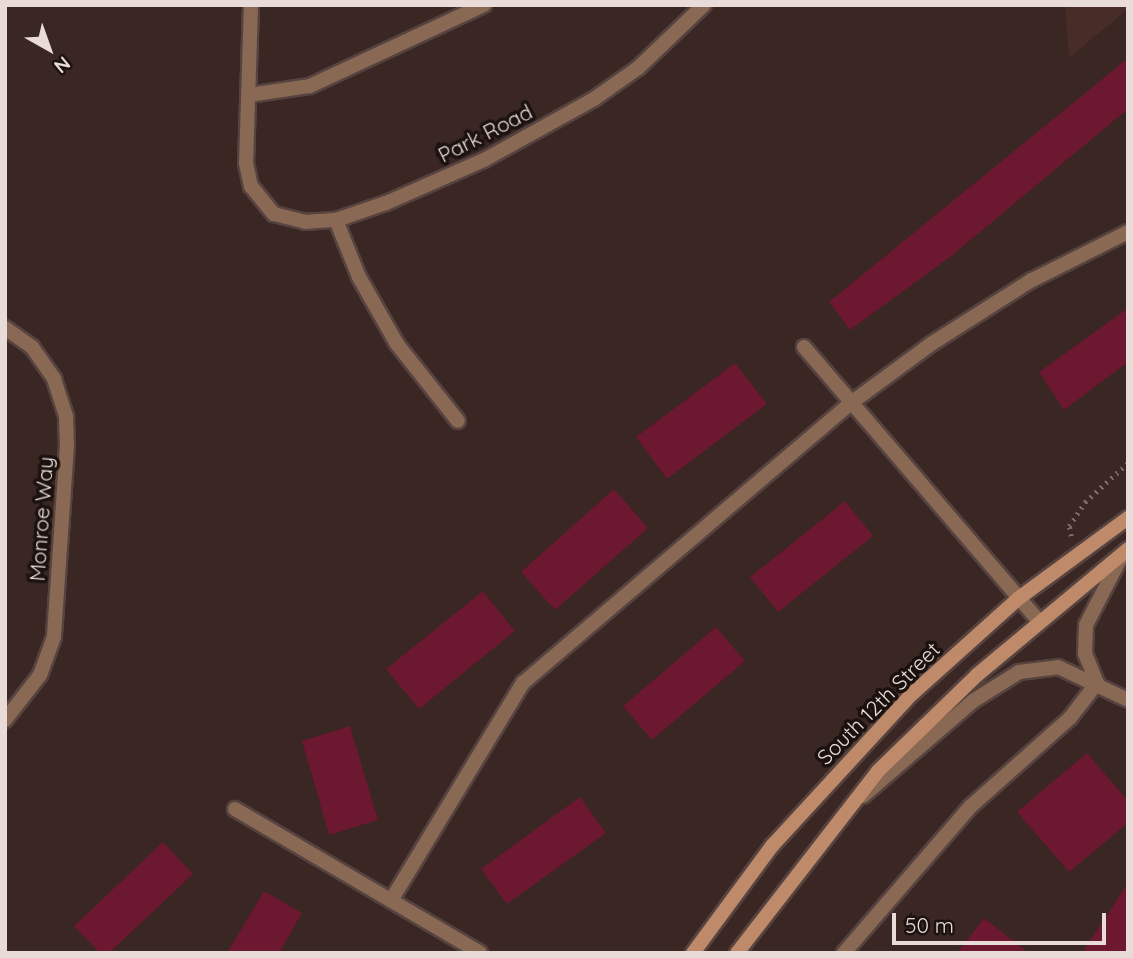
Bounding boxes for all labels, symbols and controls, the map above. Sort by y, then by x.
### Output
north arrow [14,14,84,84]
text: N [49,51,76,79]
street label: Park Road [434,99,536,167]
street label: Monroe Way [24,456,58,582]
street label: South 12th Street [812,637,944,769]
scale bar [895,898,1108,942]
text: 50 m [905,912,954,938]

